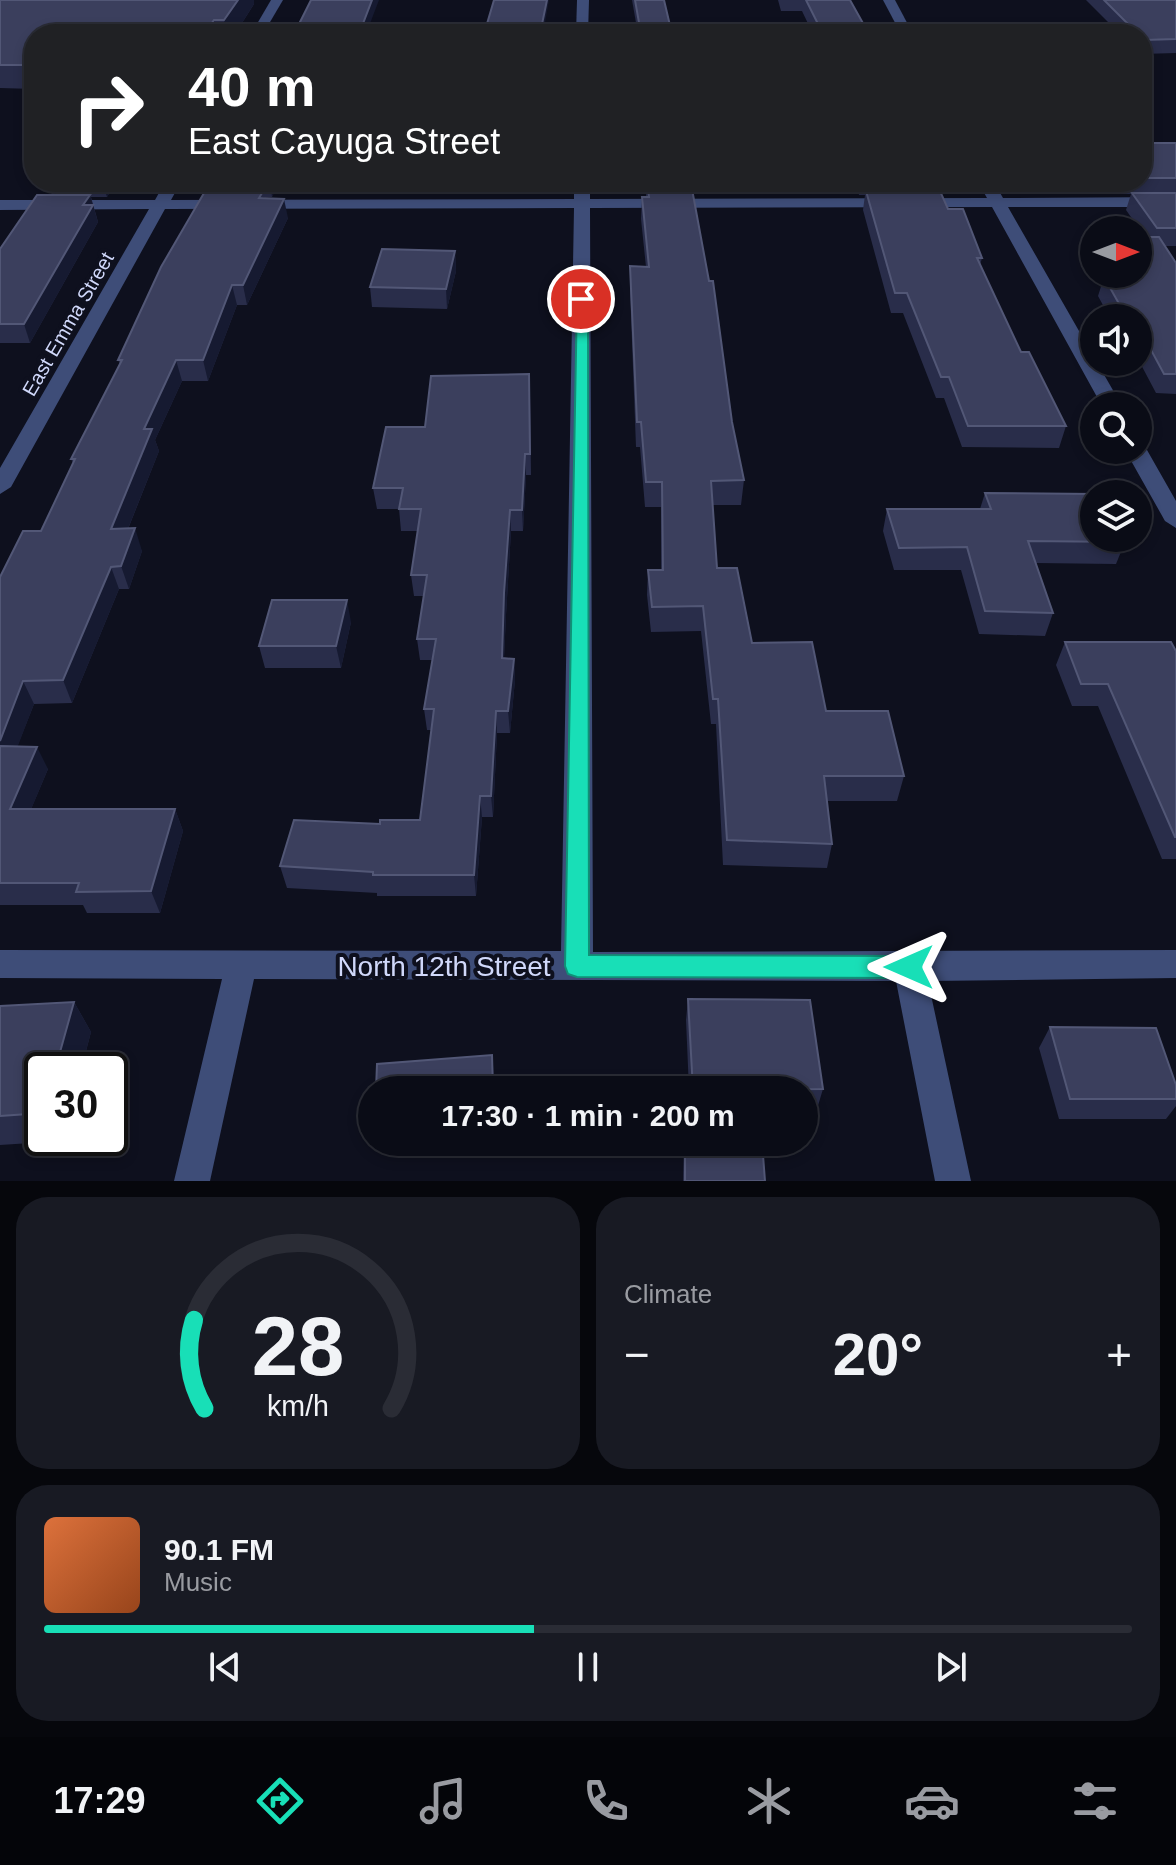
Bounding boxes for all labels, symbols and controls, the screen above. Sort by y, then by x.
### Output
text: 40 m [188,55,316,118]
icon: right [56,56,160,160]
text: East Cayuga Street [188,121,500,162]
north arrow [1080,216,1152,288]
map controls [1080,216,1152,552]
street label: East Emma Street [18,248,118,400]
pin [547,265,615,333]
icon: arrive [559,277,603,321]
button: sound [1080,304,1152,376]
button: search [1080,392,1152,464]
button: layers [1080,480,1152,552]
position arrow [867,925,951,1009]
street label: North 12th Street [337,951,551,982]
speed limit sign: 30 [24,1052,128,1156]
text: 17:30 · 1 min · 200 m [441,1099,735,1132]
text: Climate [624,1279,712,1309]
text: 28 [252,1300,344,1393]
text: 20° [833,1321,923,1388]
text: − [624,1330,650,1379]
text: + [1106,1330,1132,1379]
text: km/h [267,1390,329,1422]
text: 90.1 FM [164,1533,274,1566]
text: Music [164,1567,232,1597]
icon: previous [203,1645,247,1689]
icon: pause [566,1645,610,1689]
icon: next [929,1645,973,1689]
icon: directions [252,1773,308,1829]
icon: music [415,1773,471,1829]
icon: phone [578,1773,634,1829]
icon: climate [741,1773,797,1829]
icon: car [904,1773,960,1829]
icon: filters [1067,1773,1123,1829]
text: 17:29 [53,1780,146,1821]

